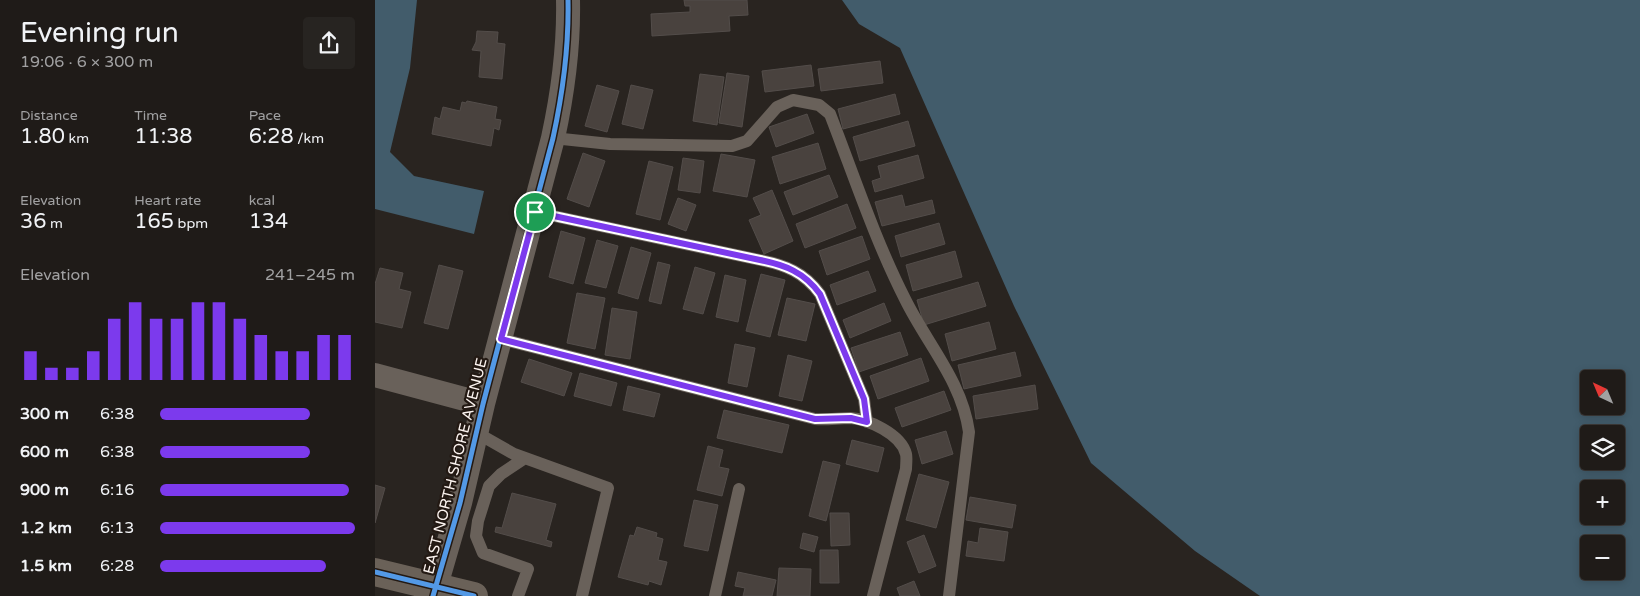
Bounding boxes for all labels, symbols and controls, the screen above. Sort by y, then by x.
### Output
text: Evening run [20,16,179,50]
button: share [303,17,355,69]
text: 19:06 · 6 × 300 m [20,52,153,72]
text: Distance [20,107,78,124]
text: Time [134,107,167,124]
text: Pace [249,107,281,124]
text: 1.80 [20,124,65,149]
text: 11:38 [134,124,193,149]
text: 6:28 [249,124,294,149]
text: km [65,130,89,147]
text: /km [294,130,324,147]
pin [514,191,556,233]
text: Elevation [20,192,81,209]
text: Heart rate [134,192,201,209]
text: kcal [249,192,275,209]
icon: arrive [521,198,549,226]
text: 36 [20,209,46,234]
text: 165 [134,209,174,234]
text: 134 [249,209,288,234]
text: m [46,215,63,232]
text: bpm [174,215,208,232]
text: Elevation [20,265,90,285]
text: 241–245 m [265,265,355,285]
street label: EAST NORTH SHORE AVENUE [419,356,491,576]
north arrow [1580,370,1625,415]
map controls [1580,370,1625,580]
text: 300 m [20,404,69,424]
text: 6:38 [100,404,134,424]
button: layers [1580,425,1625,470]
text: 600 m [20,442,69,462]
text: 6:38 [100,442,134,462]
text: 900 m [20,480,69,500]
text: 6:16 [100,480,134,500]
button: + [1580,480,1625,525]
text: 1.2 km [20,518,72,538]
text: 6:13 [100,518,134,538]
button: − [1580,535,1625,580]
text: 1.5 km [20,556,72,576]
text: 6:28 [100,556,134,576]

